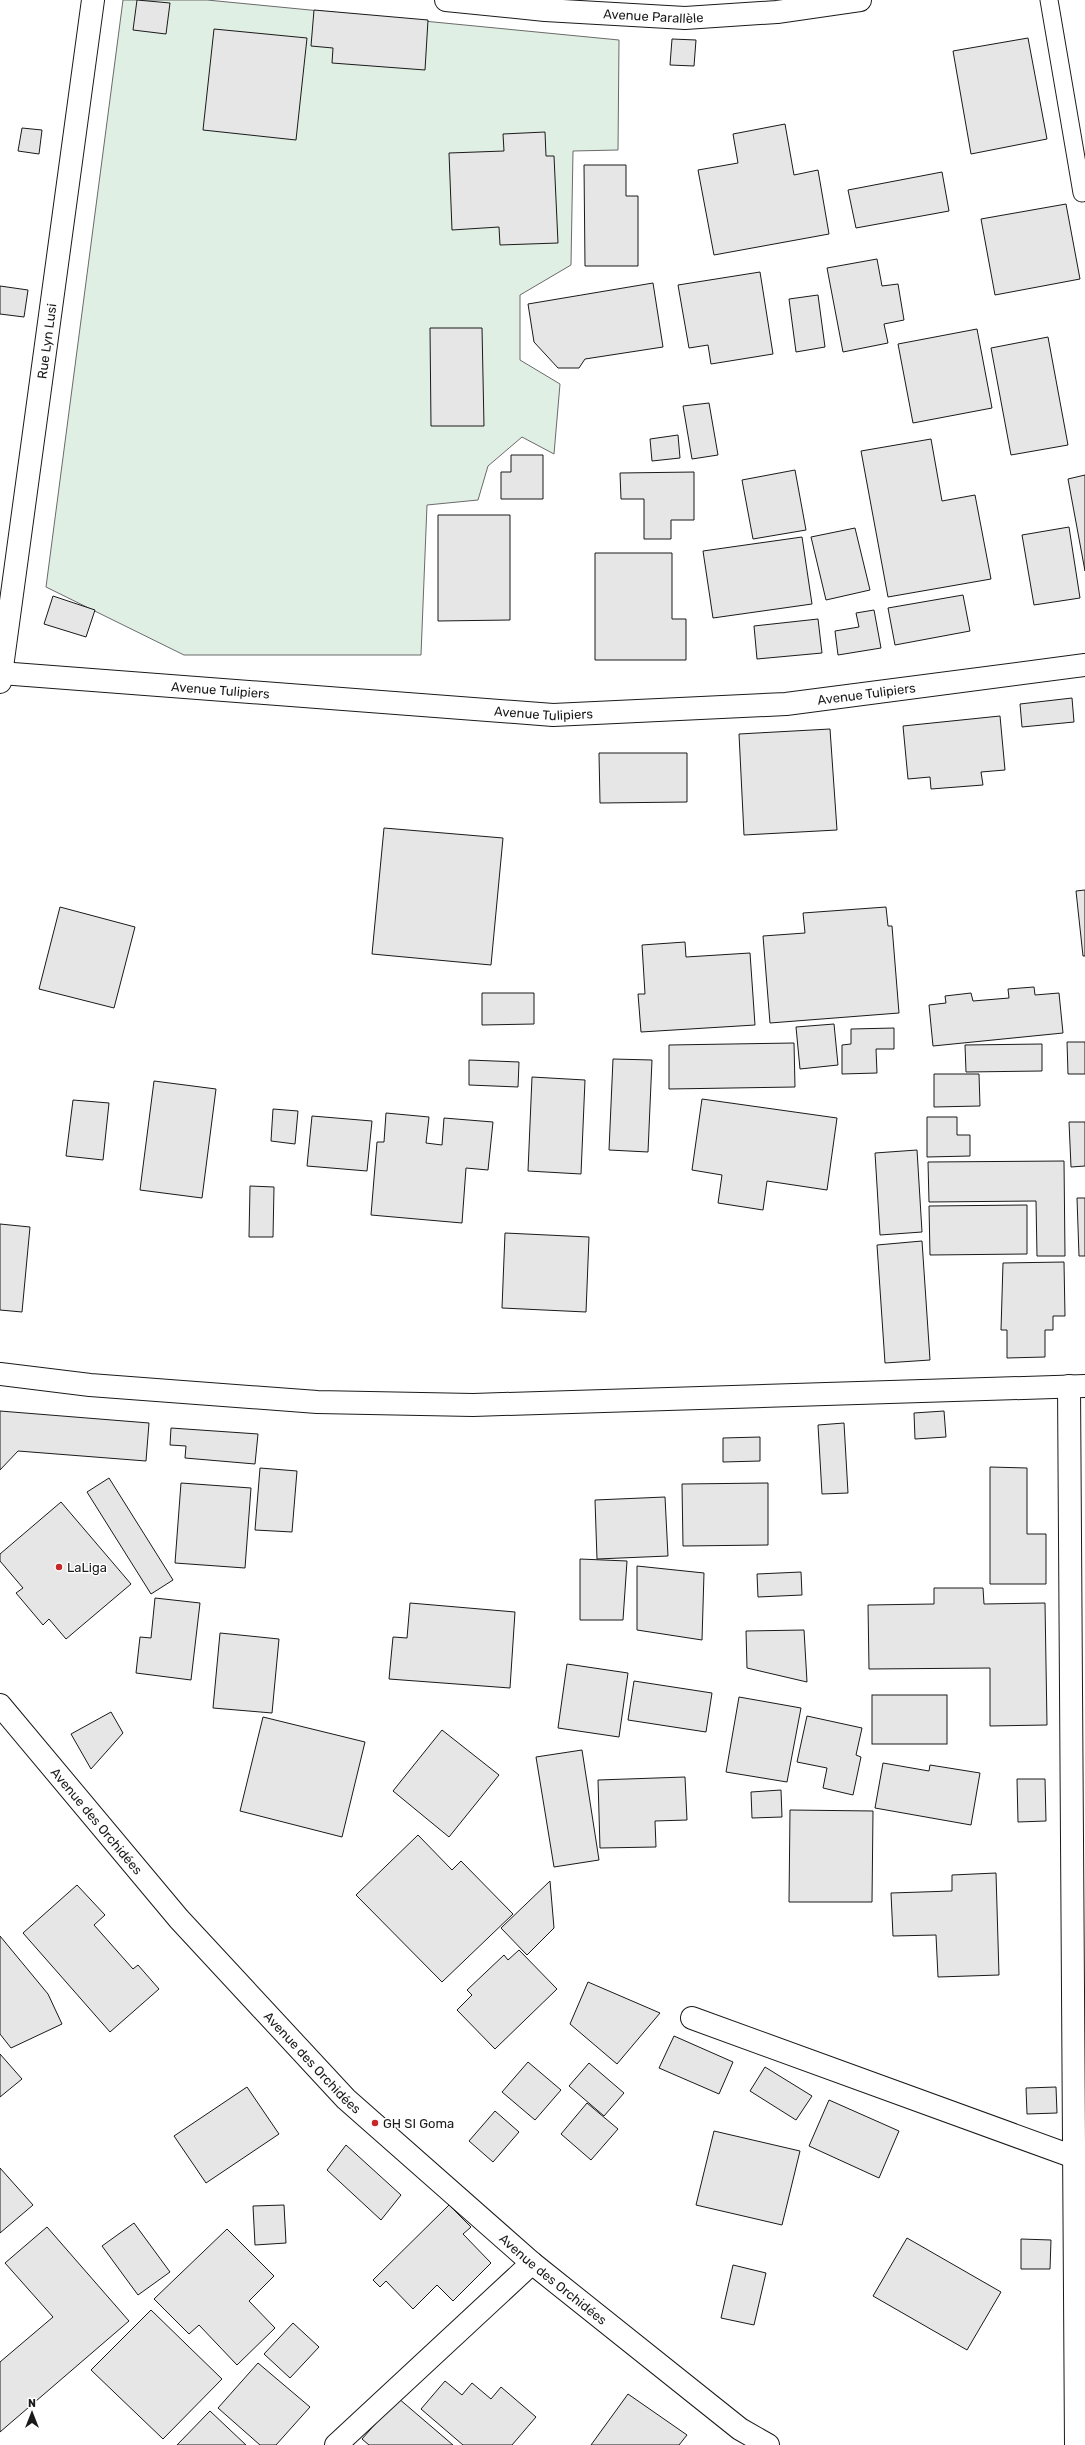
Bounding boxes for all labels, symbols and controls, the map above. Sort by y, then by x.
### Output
street label: Avenue Parallèle [603,6,704,26]
street label: Rue Lyn Lusi [34,303,59,380]
street label: Avenue Tulipiers [171,679,271,701]
street label: Avenue Tulipiers [816,680,917,707]
street label: Avenue Tulipiers [494,703,594,723]
place label: LaLiga [67,1560,107,1576]
marker: LaLiga [54,1562,64,1572]
street label: Avenue des Orchidées [48,1764,146,1877]
street label: Avenue des Orchidées [261,2008,365,2117]
place label: GH SI Goma [383,2116,454,2131]
marker: GH SI Goma [370,2118,380,2128]
street label: Avenue des Orchidées [496,2230,610,2328]
north arrow [12,2393,52,2433]
text: N [28,2397,36,2410]

